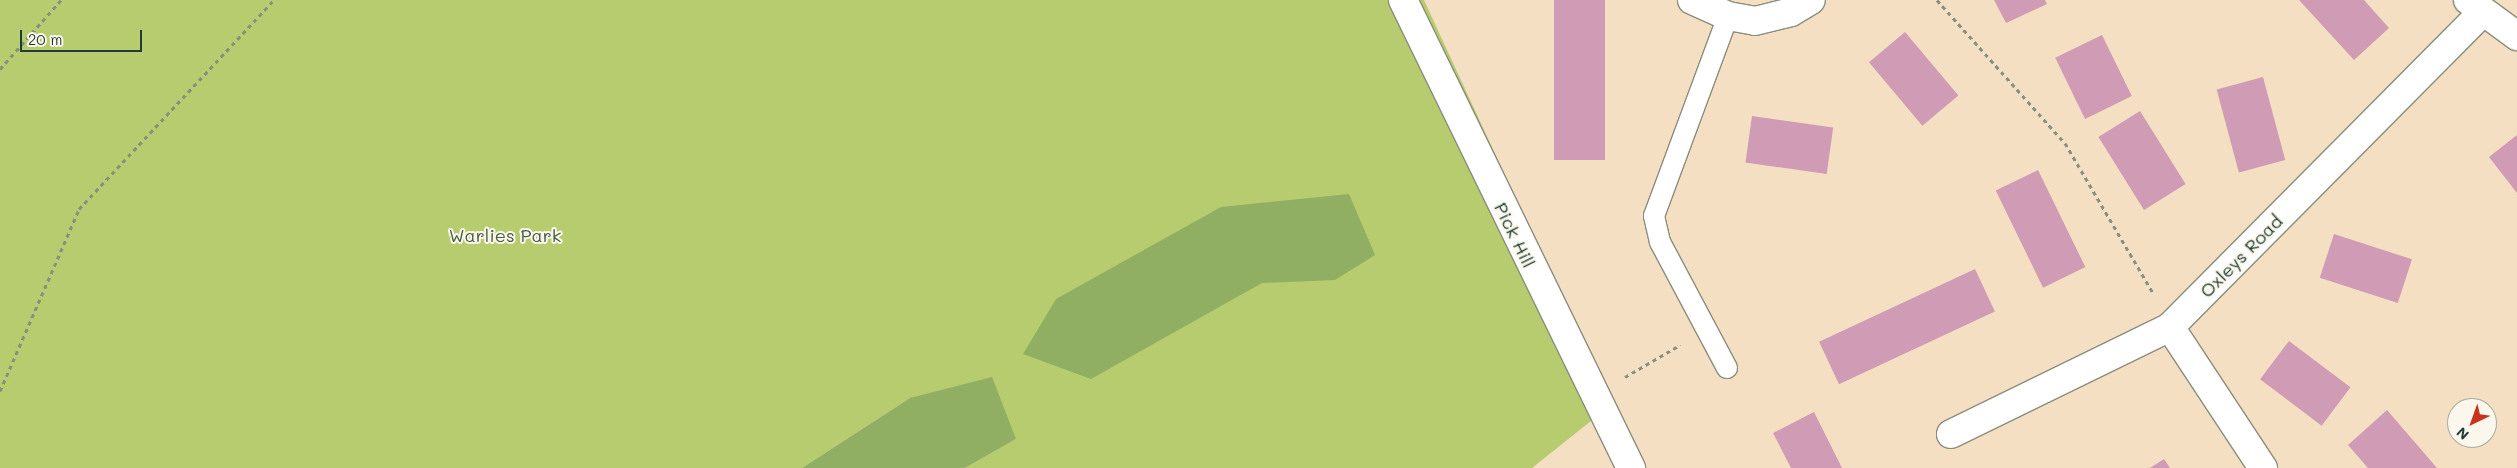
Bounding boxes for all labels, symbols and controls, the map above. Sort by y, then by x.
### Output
scale bar [22,20,145,52]
text: 20 m [28,29,62,49]
street label: Pick Hill [1490,199,1540,271]
street label: Oxleys Road [2195,210,2287,302]
park label: Warlies Park [449,224,561,246]
north arrow [2447,398,2497,448]
text: N [2452,423,2473,444]

